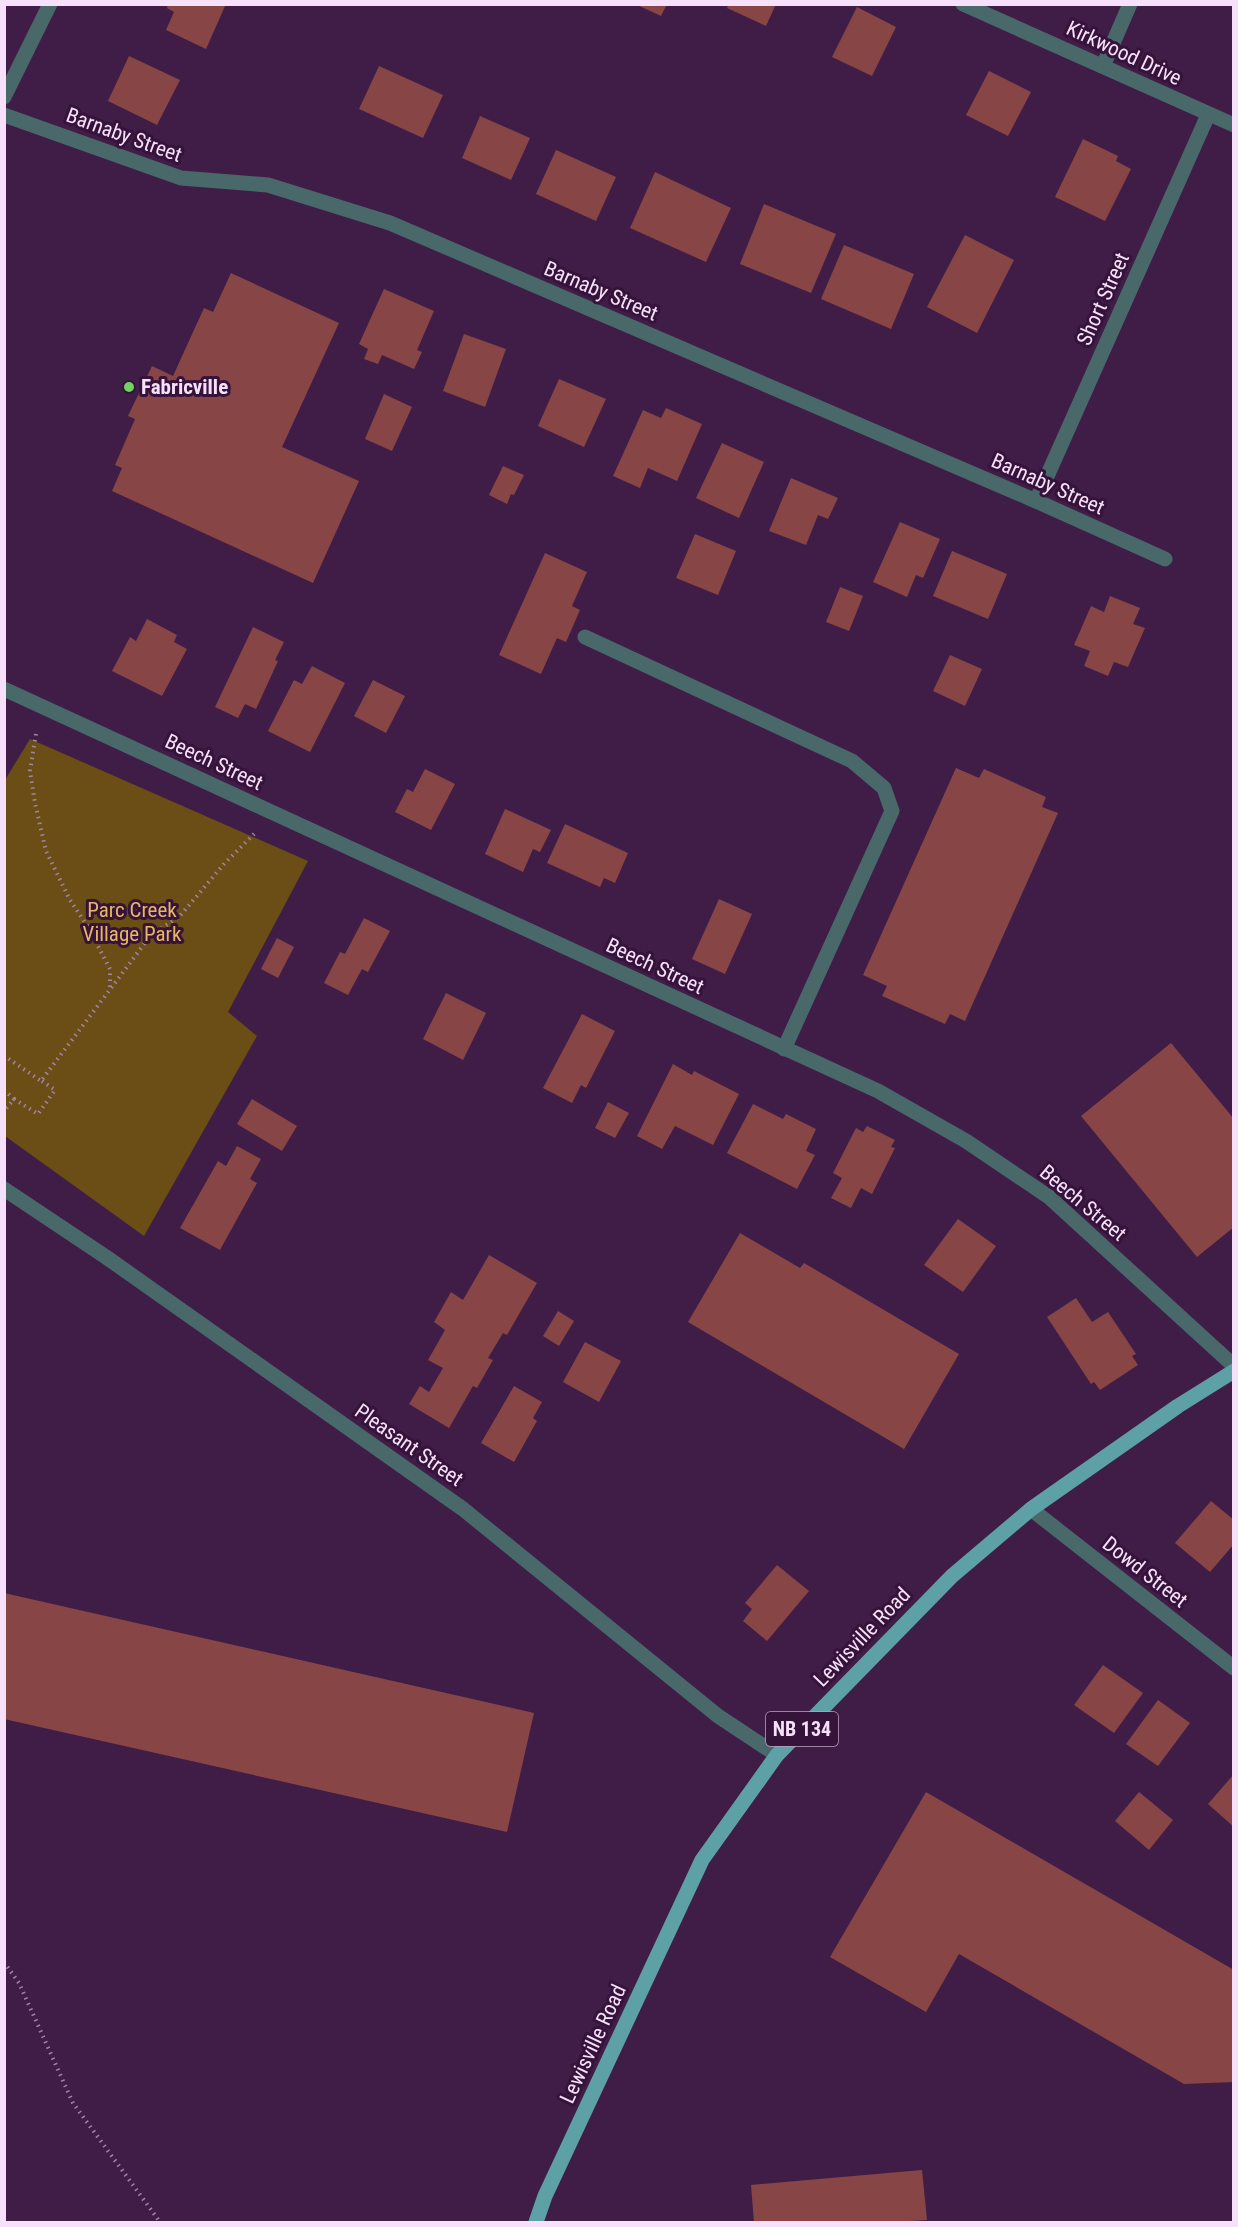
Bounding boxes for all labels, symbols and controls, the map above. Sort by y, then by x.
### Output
street label: Kirkwood Drive [1063,16,1185,90]
street label: Barnaby Street [63,103,185,167]
street label: Short Street [1072,249,1134,349]
street label: Barnaby Street [541,256,661,326]
place label: Fabricville [141,375,228,399]
marker: Fabricville [122,380,136,394]
street label: Barnaby Street [988,448,1108,520]
street label: Beech Street [161,729,267,795]
park label: Parc Creek Village Park [83,898,182,946]
street label: Beech Street [602,933,708,999]
street label: Beech Street [1035,1160,1131,1246]
street label: Pleasant Street [350,1399,468,1491]
street label: Dowd Street [1098,1532,1192,1612]
street label: Lewisville Road [809,1583,915,1691]
road number: NB 134 [766,1712,838,1746]
street label: Lewisville Road [555,1981,631,2107]

